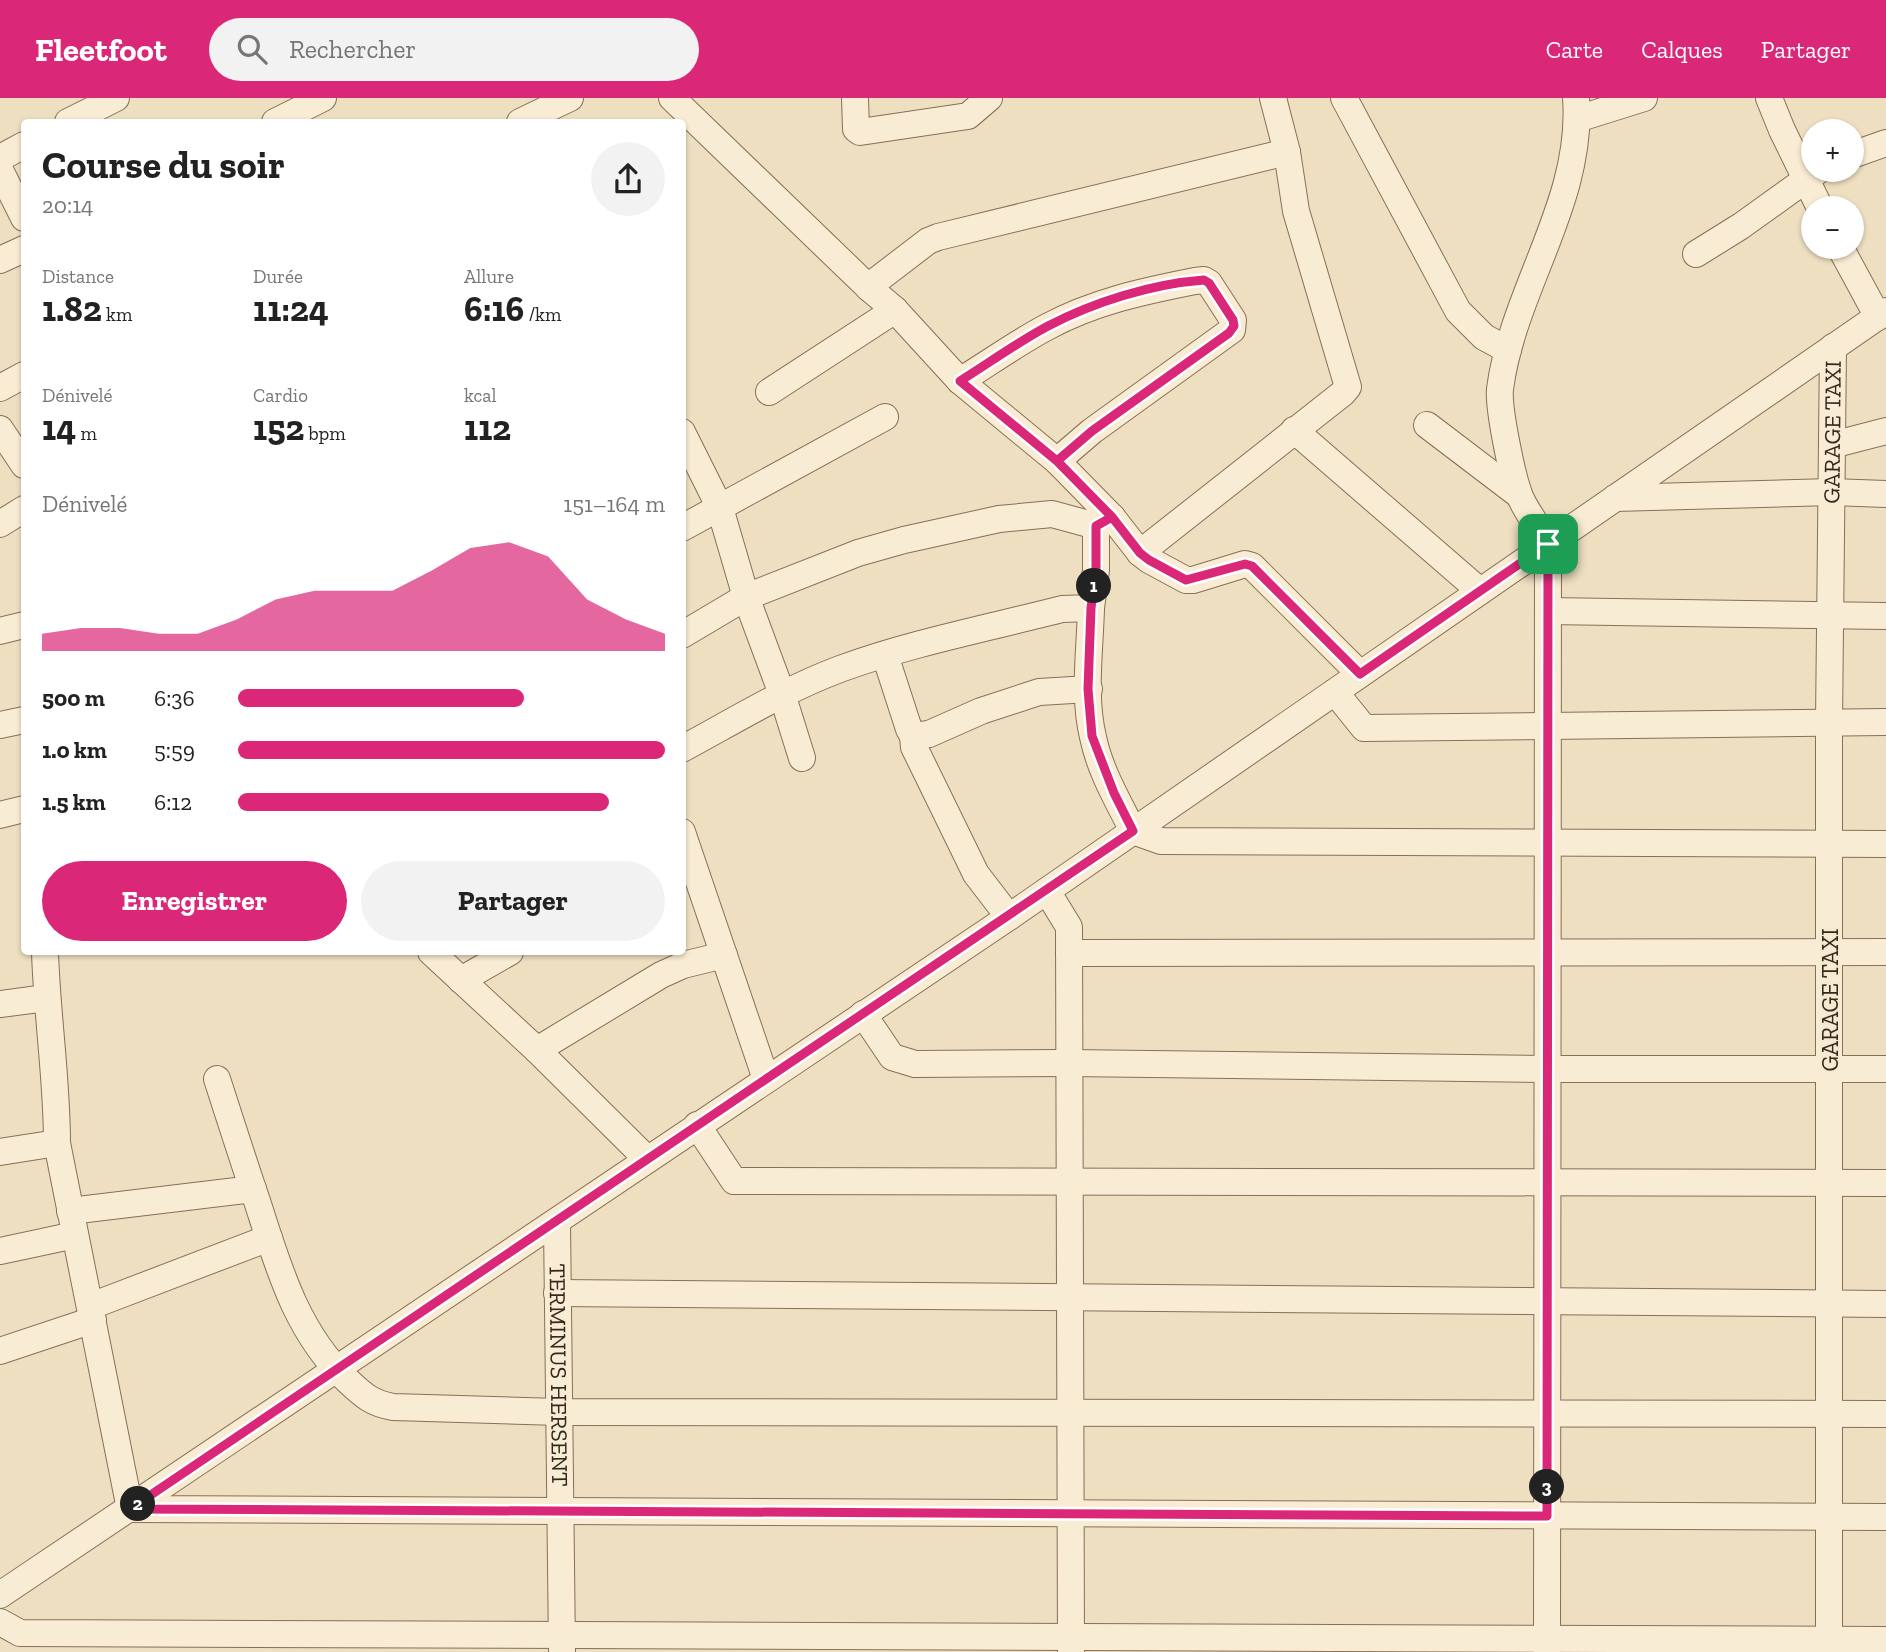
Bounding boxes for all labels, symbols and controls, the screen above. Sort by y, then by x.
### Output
search box [209,18,699,81]
text: Fleetfoot [35,30,167,69]
icon: search [233,30,271,68]
text: Rechercher [289,33,416,65]
text: Carte [1546,35,1603,64]
text: Calques [1641,35,1723,64]
text: Partager [1761,35,1851,64]
map controls [1801,119,1864,259]
button: + [1801,119,1864,182]
text: Course du soir [42,142,285,188]
button: share [591,142,665,216]
text: 20:14 [42,191,94,219]
button: − [1801,196,1864,259]
text: Distance [42,265,114,288]
text: Durée [253,265,303,288]
text: Allure [464,265,514,288]
text: 1.82 [42,288,102,330]
text: 11:24 [253,288,329,330]
text: 6:16 [464,288,524,330]
text: km [102,303,132,326]
text: /km [524,303,561,326]
street label: GARAGE TAXI [1817,360,1847,504]
text: Dénivelé [42,384,113,407]
text: Cardio [253,384,308,407]
text: kcal [464,384,497,407]
text: 14 [42,407,76,449]
text: 152 [253,407,304,449]
text: 112 [464,407,511,449]
text: m [76,422,97,445]
text: bpm [304,422,346,445]
text: Dénivelé [42,490,127,518]
text: 151–164 m [563,490,665,518]
pin [1518,514,1578,574]
icon: arrive [1529,525,1567,563]
pin: 1 [1076,568,1112,603]
text: 1 [1090,574,1097,597]
text: 500 m [42,684,105,712]
text: 6:36 [154,684,195,712]
text: 1.0 km [42,736,107,764]
text: 5:59 [154,736,195,764]
text: 1.5 km [42,788,106,816]
text: 6:12 [154,788,192,816]
button: Enregistrer [42,861,347,941]
button: Partager [361,861,665,941]
street label: GARAGE TAXI [1816,928,1844,1072]
street label: TERMINUS HERSENT [543,1263,574,1487]
pin: 3 [1530,1470,1564,1504]
text: 3 [1541,1475,1552,1498]
pin: 2 [120,1486,156,1522]
text: 2 [132,1492,143,1515]

